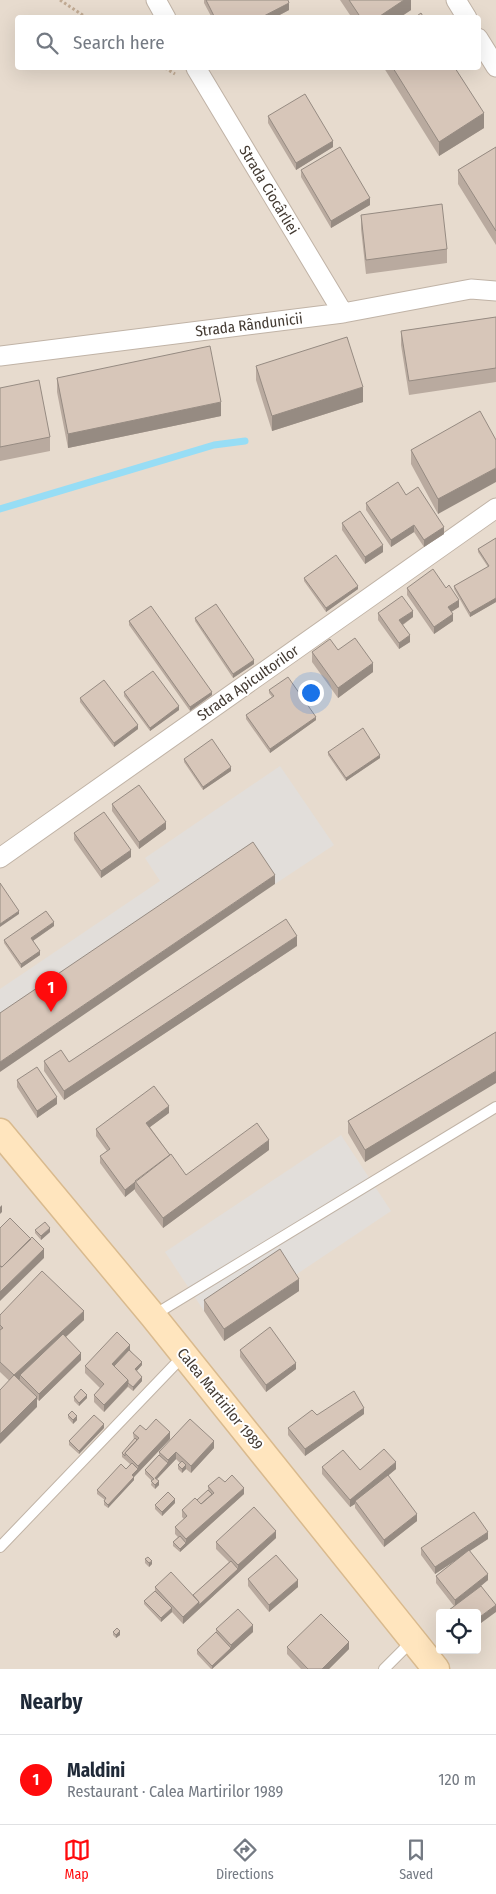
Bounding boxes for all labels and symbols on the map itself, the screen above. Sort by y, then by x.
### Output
street label: Strada Ciocârliei [235,142,303,238]
street label: Strada Rândunicii [194,309,304,341]
street label: Strada Apicultorilor [194,641,303,725]
your location [298,680,324,706]
pin: 1 [35,971,67,1012]
street label: Calea Martirilor 1989 [173,1344,267,1454]

